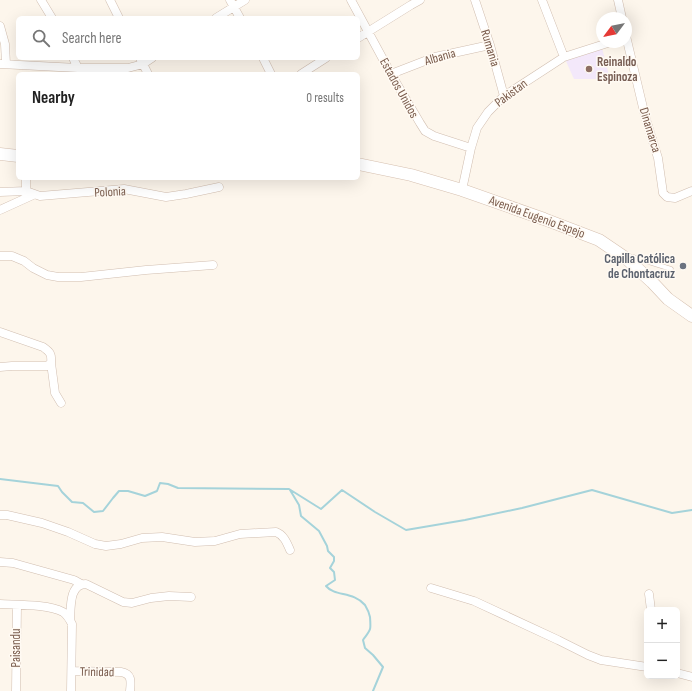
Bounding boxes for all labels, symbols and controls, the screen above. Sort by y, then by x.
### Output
north arrow [596,12,632,48]
search box [16,16,360,60]
icon: search [30,27,52,49]
street label: Rumania [477,28,503,68]
text: Search here [62,29,122,48]
street label: Albania [422,45,457,69]
place label: Reinaldo Espinoza [597,54,638,85]
street label: Estados Unidos [376,55,422,121]
marker: Reinaldo Espinoza [584,64,594,74]
street label: Pakistan [491,76,531,110]
text: Nearby [32,88,75,108]
text: 0 results [306,90,344,106]
street label: Dinamarca [636,106,664,154]
street label: Polonia [94,183,126,201]
street label: Avenida Eugenio Espejo [486,192,587,242]
place label: Capilla Católica de Chontacruz [604,251,675,282]
marker: Capilla Católica de Chontacruz [678,261,688,271]
map controls [644,607,680,679]
button: + [644,607,680,643]
street label: Paisandu [8,629,24,667]
button: − [644,643,680,679]
street label: Trinidad [80,664,114,680]

